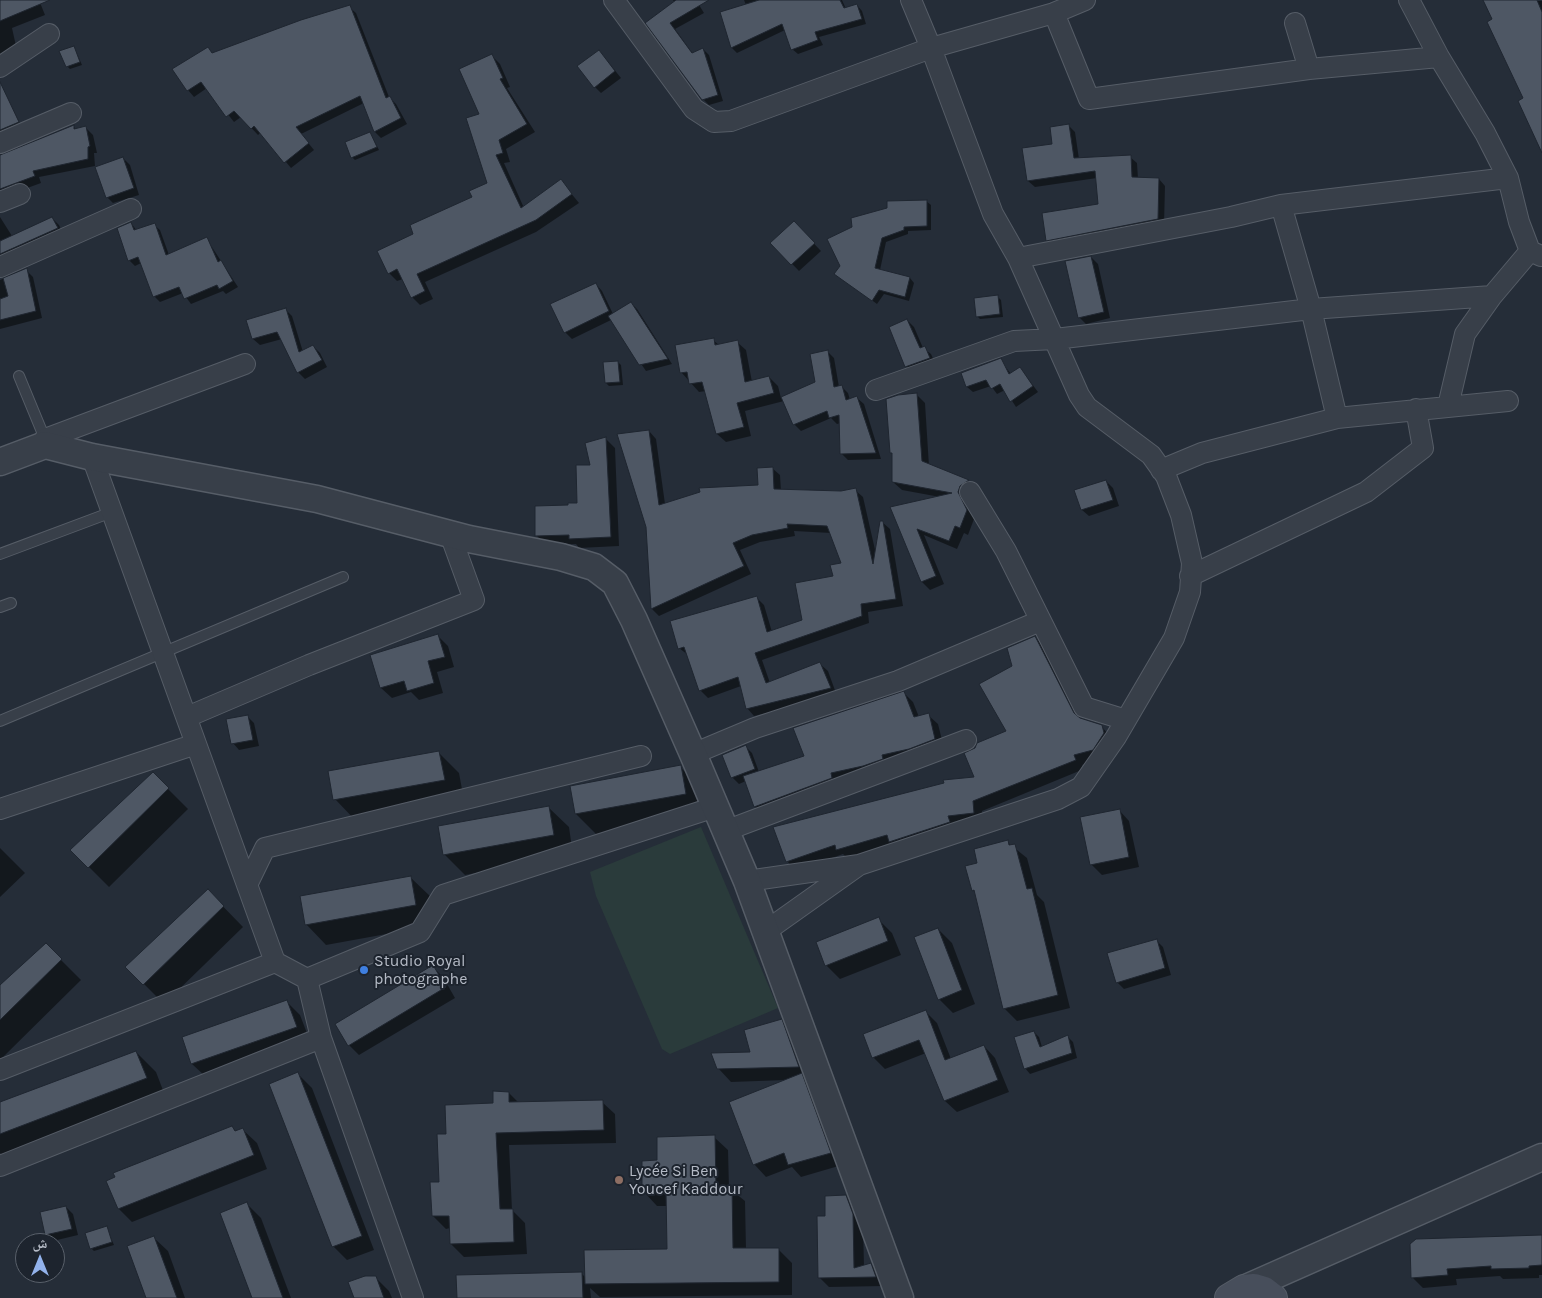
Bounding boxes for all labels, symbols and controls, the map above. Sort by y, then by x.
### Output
place label: Studio Royal photographe [374,951,467,989]
marker: Studio Royal photographe [358,964,370,976]
place label: Lycée Si Ben Youcef Kaddour [629,1161,743,1199]
marker: Lycée Si Ben Youcef Kaddour [613,1174,625,1186]
north arrow [15,1233,65,1283]
text: ش [33,1235,47,1252]

